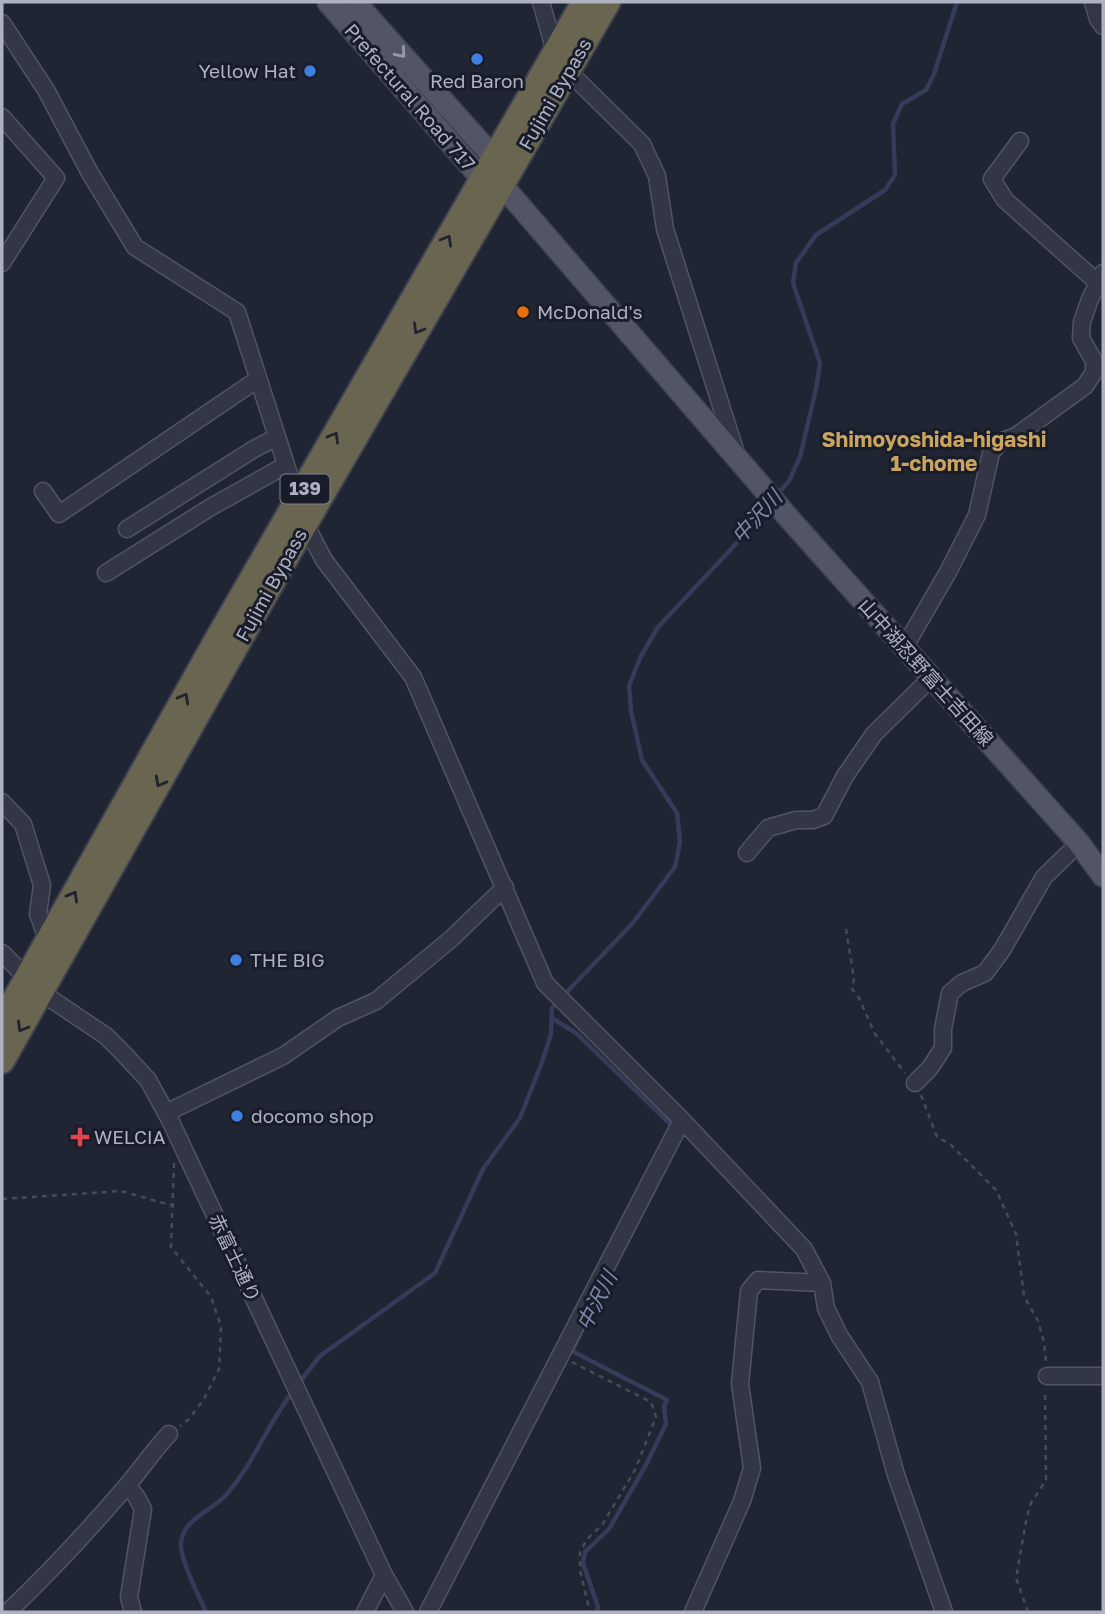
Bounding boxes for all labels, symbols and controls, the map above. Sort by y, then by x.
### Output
street label: Prefectural Road 717 [340,19,480,175]
street label: Fujimi Bypass [513,34,596,154]
one-way arrow [393,45,405,58]
marker: Red Baron [469,51,485,67]
place label: Yellow Hat [198,59,296,82]
marker: Yellow Hat [302,63,318,79]
place label: Red Baron [430,69,524,92]
one-way arrow [439,234,452,247]
place label: McDonald's [537,300,643,323]
marker: McDonald's [515,304,531,320]
one-way arrow [414,321,427,334]
district label: Shimoyoshida-higashi 1-chome [822,426,1046,476]
one-way arrow [326,432,339,444]
road number: 139 [280,475,330,504]
water label: 中沢川 [726,483,788,548]
street label: Fujimi Bypass [230,524,311,645]
street label: 山中湖忍野富士吉田線 [854,593,998,750]
one-way arrow [176,693,189,705]
one-way arrow [155,774,168,787]
one-way arrow [65,891,78,904]
place label: THE BIG [250,948,325,971]
marker: THE BIG [228,952,244,968]
one-way arrow [17,1020,30,1032]
place label: docomo shop [251,1104,374,1127]
marker: docomo shop [229,1108,245,1124]
place label: WELCIA [94,1125,166,1148]
marker: WELCIA [72,1129,88,1145]
street label: 赤富士通り [205,1210,266,1306]
water label: 中沢川 [570,1265,623,1335]

